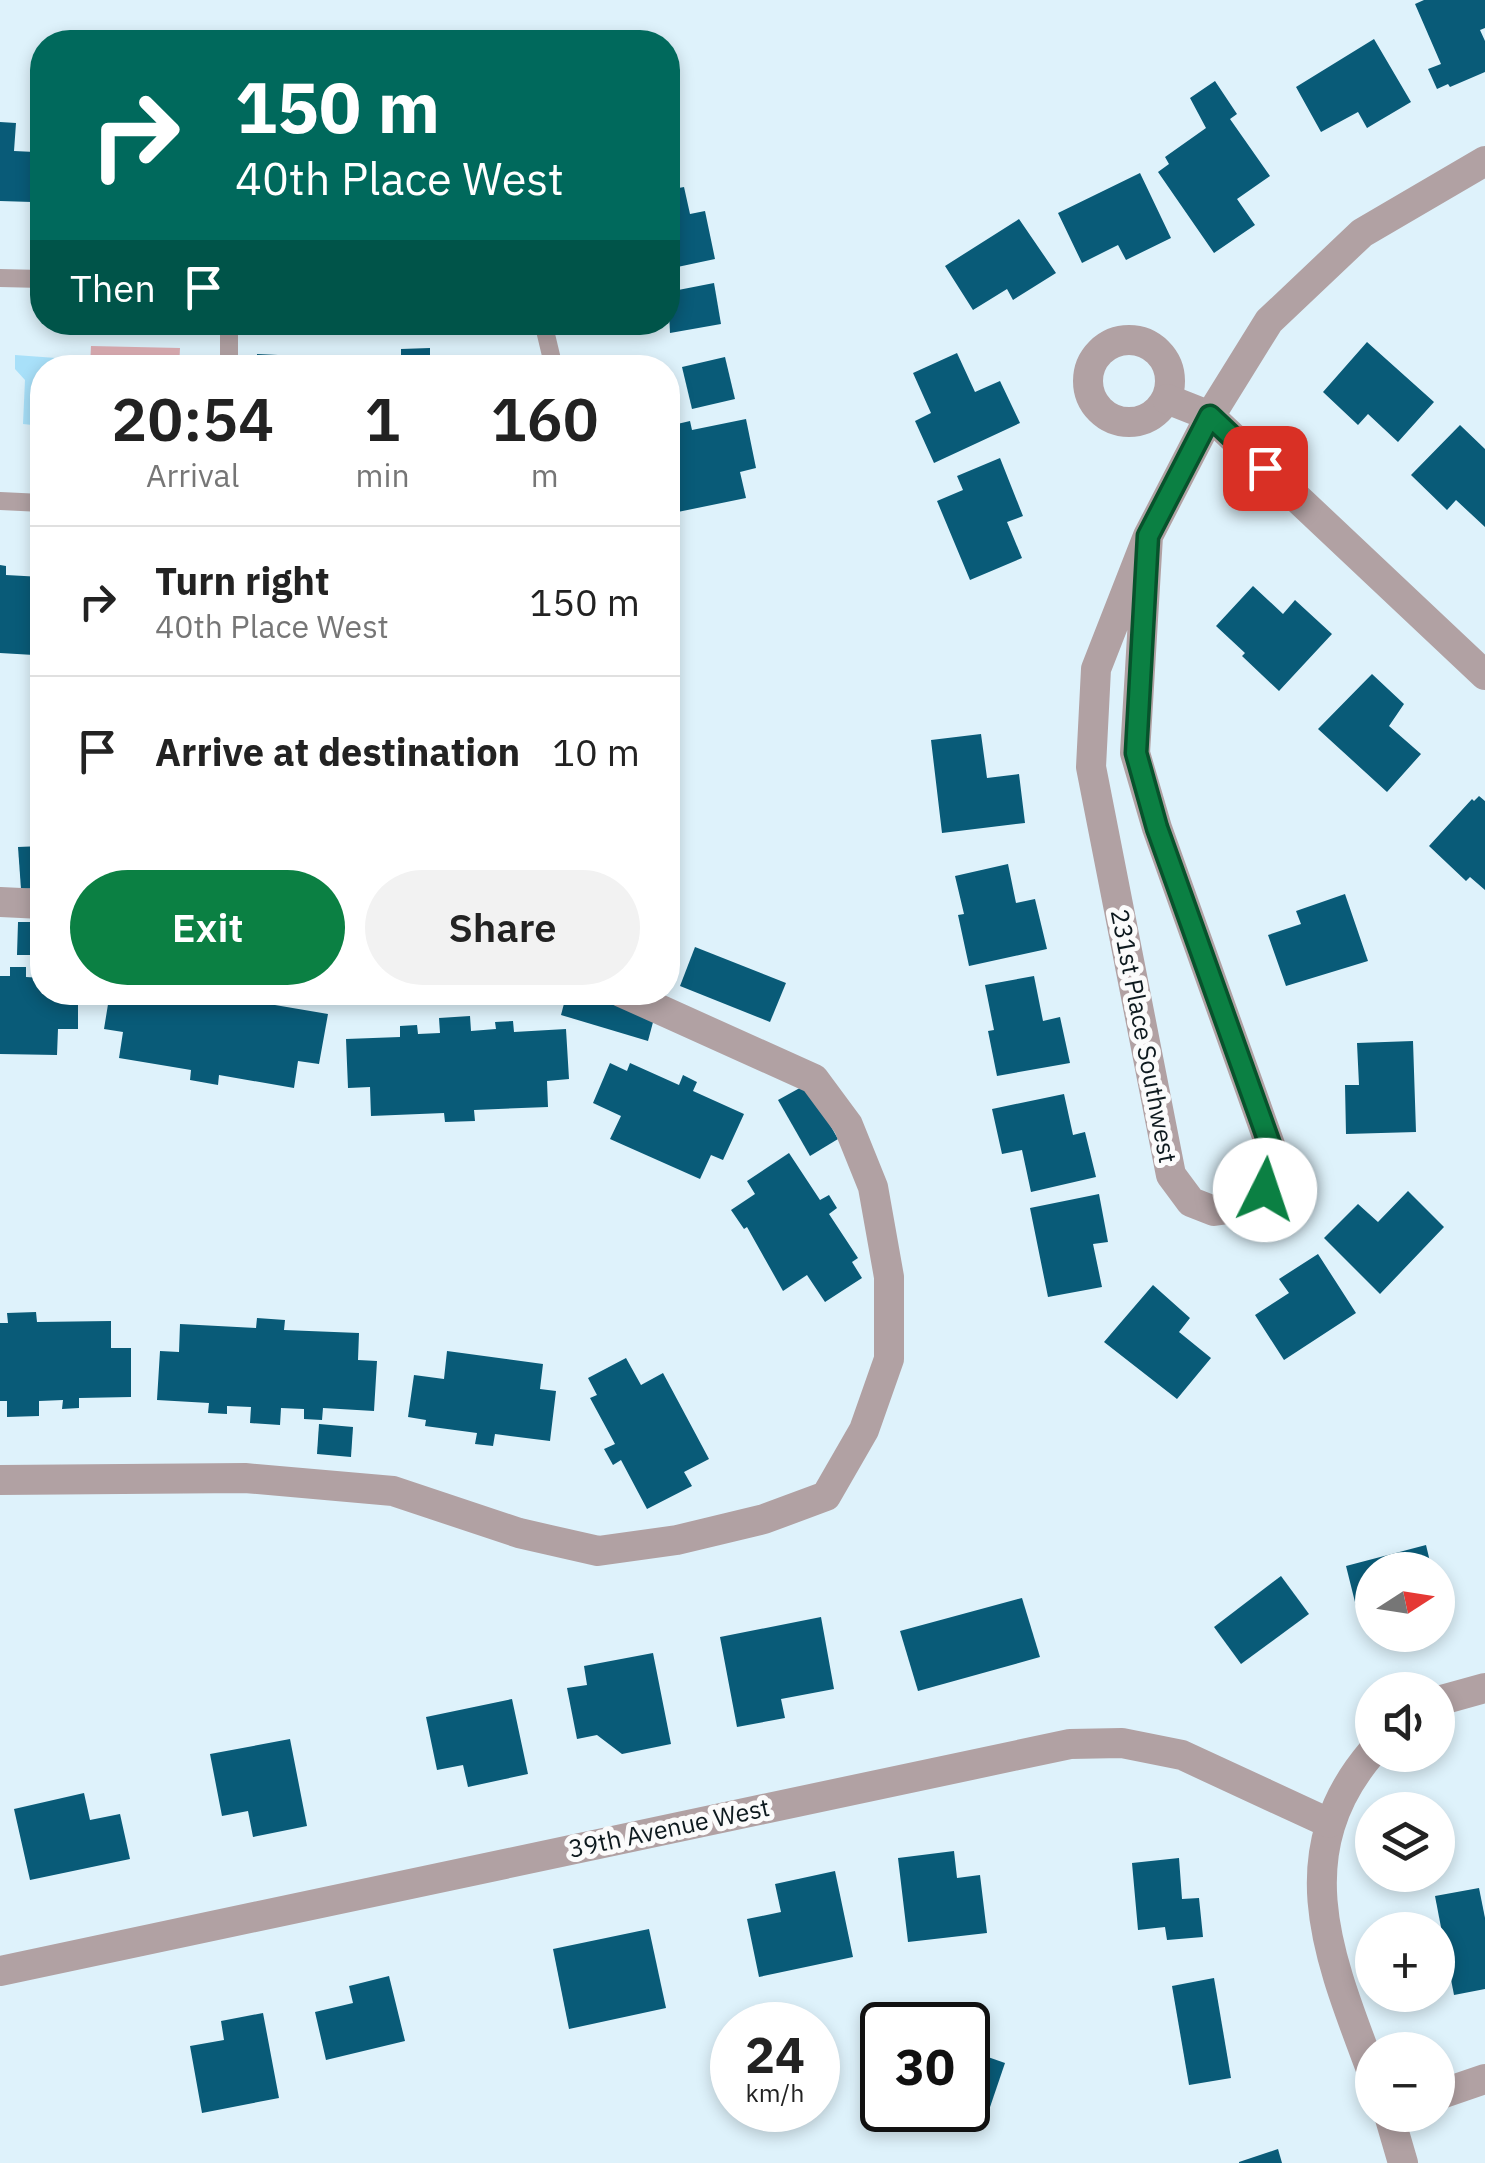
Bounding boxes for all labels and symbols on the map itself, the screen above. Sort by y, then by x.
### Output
pin [1223,426,1308,511]
street label: 231st Place Southwest [1104,906,1185,1166]
position arrow [1213,1138,1317,1242]
north arrow [1355,1552,1455,1652]
street label: 39th Avenue West [565,1790,772,1865]
speed limit sign: 30 [860,2002,990,2132]

